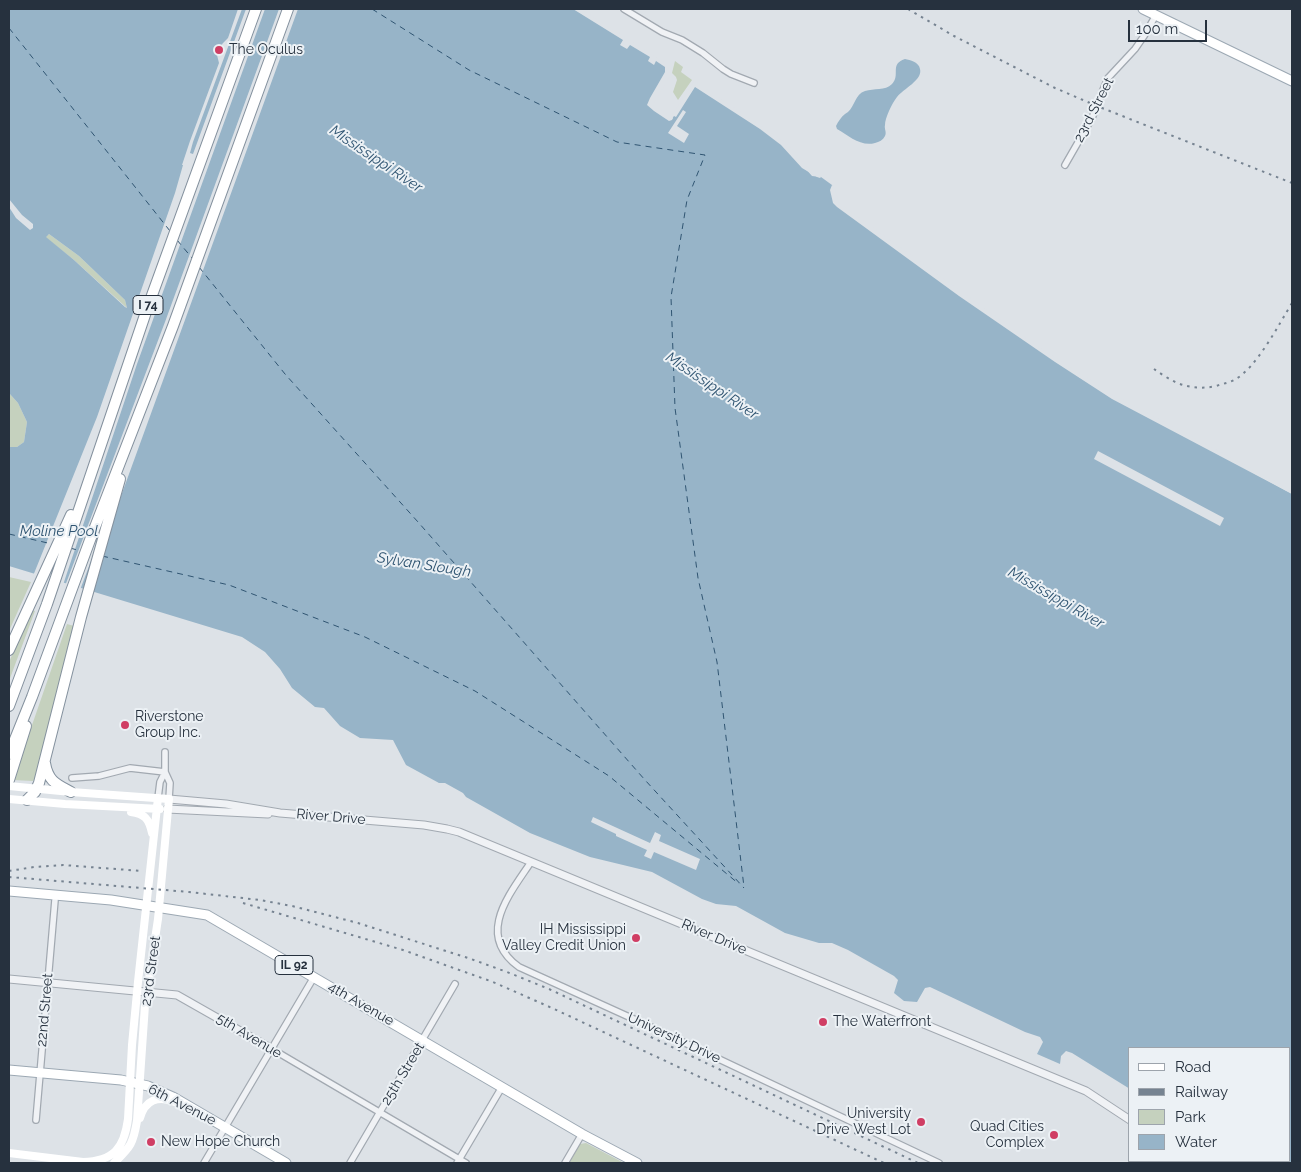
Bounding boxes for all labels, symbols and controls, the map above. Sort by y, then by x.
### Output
scale bar [1131,10,1210,42]
text: 100 m [1136,20,1178,38]
place label: The Oculus [229,42,303,58]
marker: The Oculus [213,44,225,56]
street label: 23rd Street [1070,75,1118,145]
water label: Mississippi River [326,121,426,197]
road number: I 74 [133,296,163,314]
water label: Mississippi River [662,348,762,424]
water label: Moline Pool [20,522,98,540]
water label: Sylvan Slough [376,549,472,581]
water label: Mississippi River [1005,563,1107,633]
place label: Riverstone Group Inc. [135,709,204,742]
marker: Riverstone Group Inc. [119,719,131,731]
street label: River Drive [296,806,366,828]
street label: River Drive [679,916,749,958]
place label: IH Mississippi Valley Credit Union [502,922,626,954]
marker: IH Mississippi Valley Credit Union [630,932,642,944]
street label: 23rd Street [138,935,164,1007]
road number: IL 92 [275,956,313,974]
street label: 22nd Street [33,972,57,1048]
street label: 4th Avenue [325,978,397,1030]
street label: University Drive [625,1009,723,1067]
street label: 5th Avenue [213,1010,285,1062]
place label: The Waterfront [833,1014,931,1030]
marker: The Waterfront [817,1016,829,1028]
street label: 25th Street [378,1040,428,1108]
legend [1128,1047,1291,1162]
text: Road [1175,1058,1211,1076]
street label: 6th Avenue [145,1081,219,1129]
text: Railway [1175,1083,1228,1101]
place label: University Drive West Lot [816,1106,911,1138]
text: Park [1175,1108,1206,1126]
marker: University Drive West Lot [915,1116,927,1128]
place label: Quad Cities Complex [970,1119,1044,1152]
marker: Quad Cities Complex [1048,1129,1060,1141]
text: Water [1175,1133,1217,1151]
place label: New Hope Church [161,1134,280,1150]
marker: New Hope Church [145,1136,157,1148]

